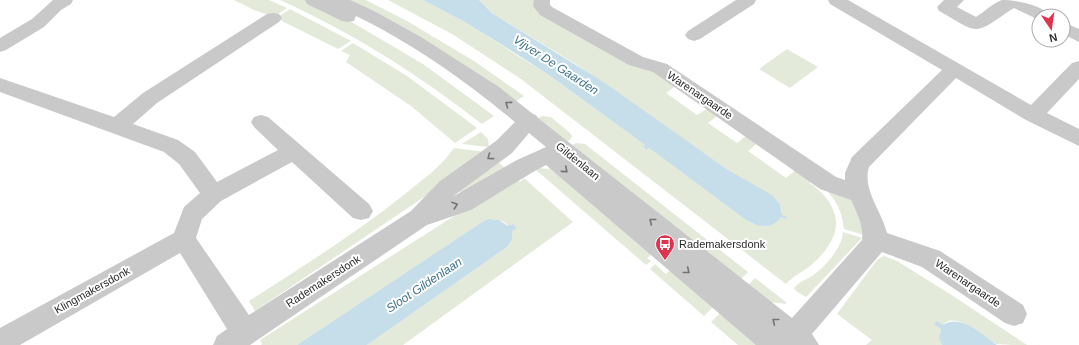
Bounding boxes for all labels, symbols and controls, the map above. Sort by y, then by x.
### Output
north arrow [1031,8,1071,48]
text: N [1048,31,1058,44]
water label: Vijver De Gaarden [511,32,601,98]
street label: Warenargaarde [665,69,735,121]
one-way arrow [505,102,512,109]
street label: Gildenlaan [554,140,602,182]
one-way arrow [487,152,494,160]
one-way arrow [561,165,568,172]
one-way arrow [452,202,459,210]
one-way arrow [650,219,657,226]
bus stop icon: Rademakersdonk [654,233,676,261]
place label: Rademakersdonk [679,238,766,250]
street label: Rademakersdonk [284,252,363,310]
water label: Sloot Gildenlaan [384,254,465,315]
street label: Warenargaarde [933,257,1003,309]
street label: Klingmakersdonk [52,264,132,316]
one-way arrow [682,266,689,273]
one-way arrow [772,318,780,325]

